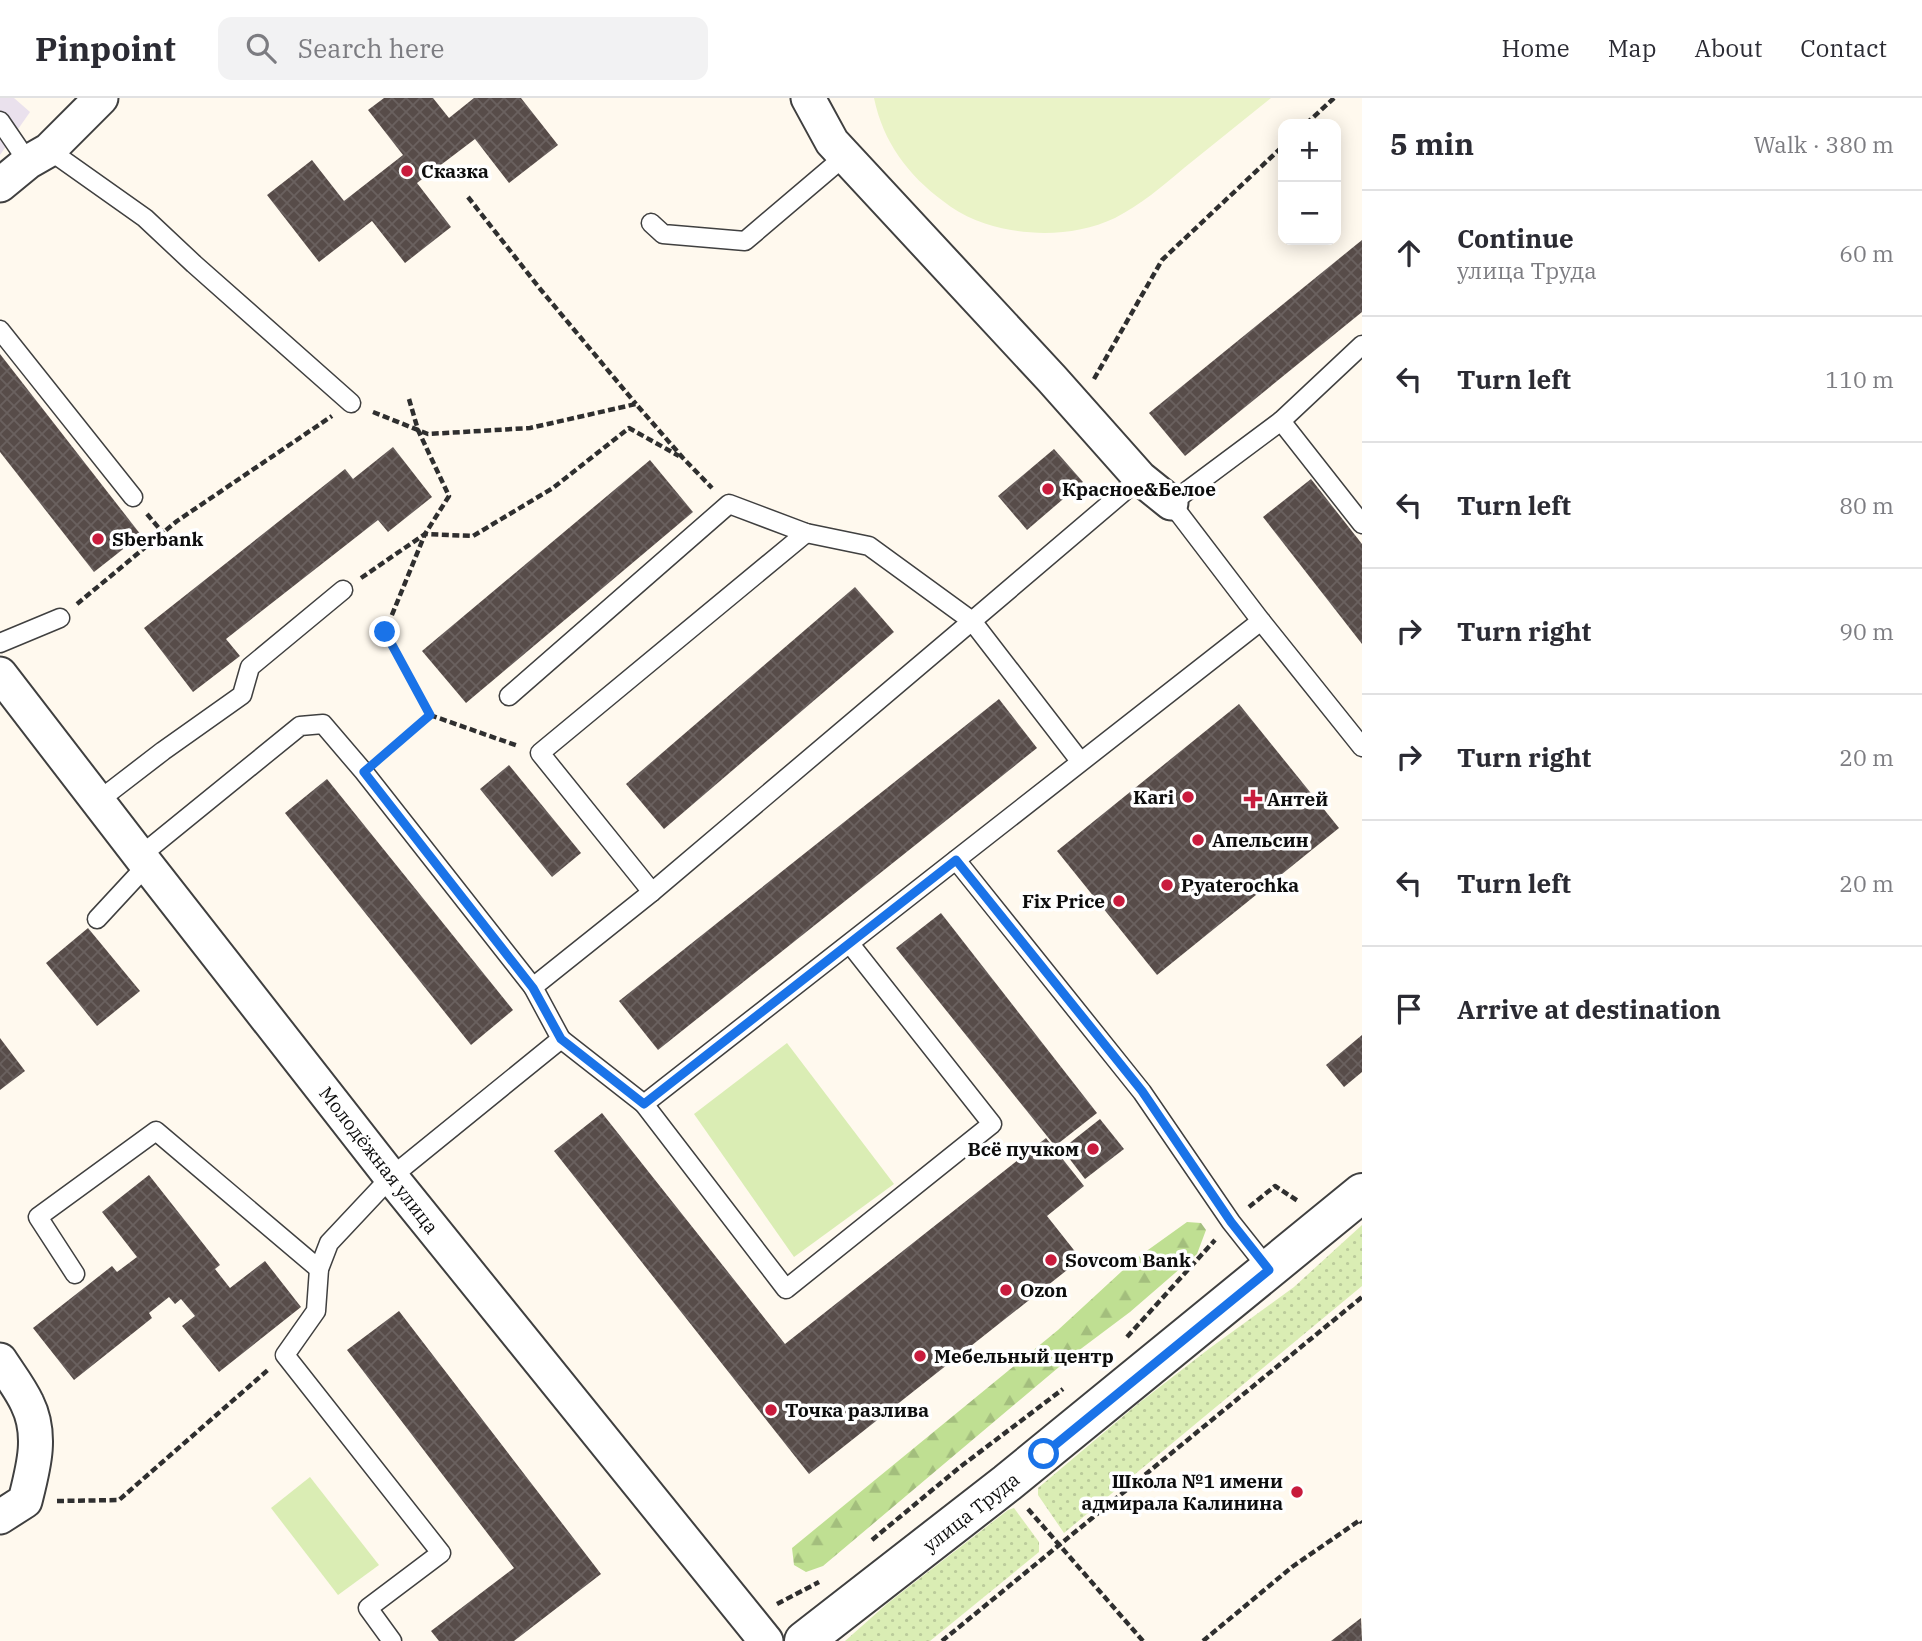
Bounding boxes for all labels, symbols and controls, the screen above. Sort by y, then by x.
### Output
search box [218,17,708,80]
text: Pinpoint [35,27,176,70]
icon: search [242,29,280,67]
text: Search here [298,31,444,65]
text: Home [1502,32,1570,64]
text: Map [1608,32,1656,64]
text: About [1694,32,1762,64]
text: Contact [1800,32,1887,64]
map controls [1278,119,1341,245]
button: + [1278,119,1341,182]
text: 5 min [1390,124,1474,163]
text: Walk · 380 m [1753,129,1894,159]
place label: Сказка [421,159,489,183]
marker: Сказка [399,163,415,179]
button: − [1278,182,1341,245]
text: Continue [1457,221,1574,255]
icon: ahead [1390,234,1428,272]
text: 60 m [1839,238,1894,268]
text: улица Труда [1457,255,1597,285]
icon: left [1390,360,1428,398]
text: Turn left [1457,362,1571,396]
text: 110 m [1825,364,1894,394]
place label: Красное&Белое [1062,477,1216,501]
marker: Красное&Белое [1040,481,1056,497]
icon: left [1390,486,1428,524]
text: Turn left [1457,488,1571,522]
text: 80 m [1839,490,1894,520]
place label: Sberbank [112,527,204,551]
marker: Sberbank [90,531,106,547]
icon: right [1390,612,1428,650]
text: Turn right [1457,614,1591,648]
route end [369,616,400,647]
text: 90 m [1839,616,1894,646]
icon: right [1390,738,1428,776]
text: Turn right [1457,740,1591,774]
text: 20 m [1839,742,1894,772]
place label: Kari [1133,785,1174,809]
place label: Антей [1267,787,1328,811]
marker: Kari [1180,789,1196,805]
marker: Антей [1245,791,1261,807]
place label: Апельсин [1212,828,1309,852]
marker: Апельсин [1190,832,1206,848]
icon: left [1390,864,1428,902]
text: Turn left [1457,866,1571,900]
text: 20 m [1839,868,1894,898]
place label: Pyaterochka [1181,873,1299,897]
marker: Pyaterochka [1159,877,1175,893]
place label: Fix Price [1022,889,1105,913]
marker: Fix Price [1111,893,1127,909]
icon: arrive [1390,990,1428,1028]
text: Arrive at destination [1457,992,1721,1026]
street label: Молодёжная улица [314,1082,444,1238]
place label: Всё пучком [967,1137,1079,1161]
marker: Всё пучком [1085,1141,1101,1157]
place label: Sovcom Bank [1065,1248,1191,1272]
marker: Sovcom Bank [1043,1252,1059,1268]
place label: Ozon [1020,1278,1068,1302]
marker: Ozon [998,1282,1014,1298]
place label: Мебельный центр [934,1344,1114,1368]
marker: Мебельный центр [912,1348,928,1364]
place label: Точка разлива [785,1398,929,1422]
marker: Точка разлива [763,1402,779,1418]
route start [1028,1438,1059,1469]
street label: улица Труда [918,1467,1024,1557]
place label: Школа №1 имени адмирала Калинина [1082,1469,1283,1515]
marker: Школа №1 имени адмирала Калинина [1289,1484,1305,1500]

